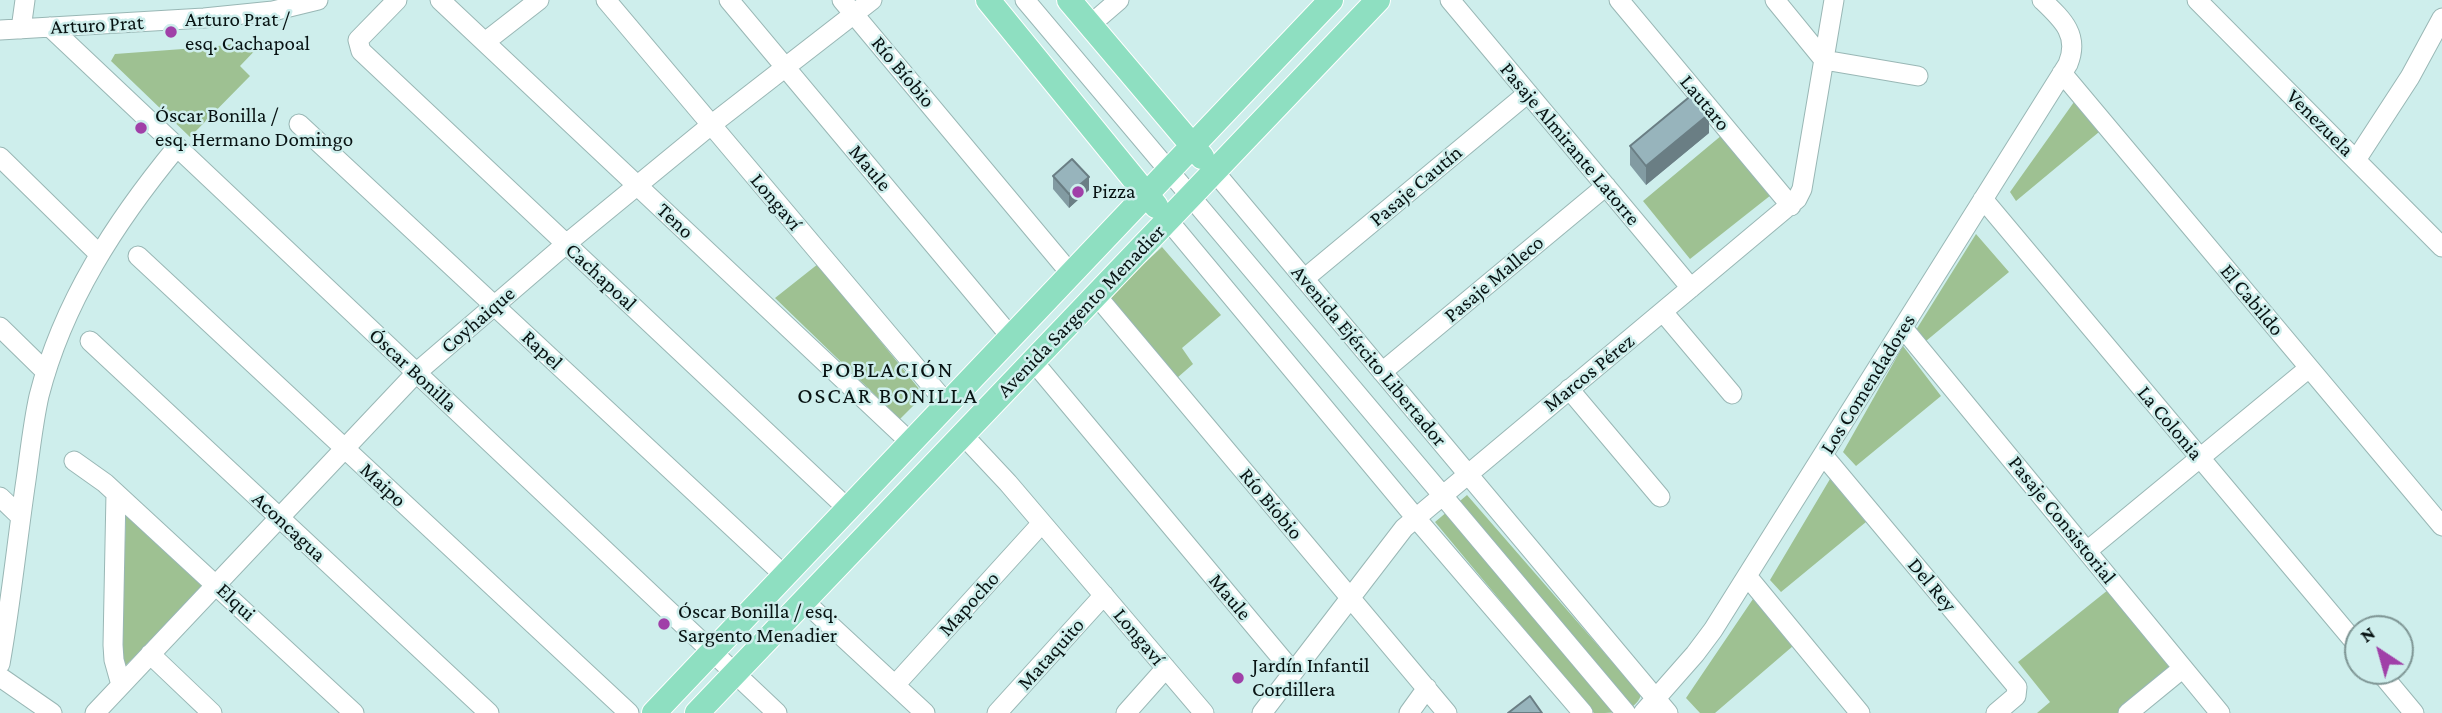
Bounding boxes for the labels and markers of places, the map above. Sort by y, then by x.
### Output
place label: Arturo Prat / esq. Cachapoal [185,7,310,57]
marker: Arturo Prat / esq. Cachapoal [163,24,179,40]
place label: Óscar Bonilla / esq. Hermano Domingo [155,103,353,153]
marker: Óscar Bonilla / esq. Hermano Domingo [133,120,149,136]
place label: Pizza [1092,179,1136,205]
marker: Pizza [1070,184,1086,200]
place label: Óscar Bonilla / esq. Sargento Menadier [678,599,838,649]
marker: Óscar Bonilla / esq. Sargento Menadier [656,616,672,632]
place label: Jardín Infantil Cordillera [1252,653,1370,703]
marker: Jardín Infantil Cordillera [1230,670,1246,686]

